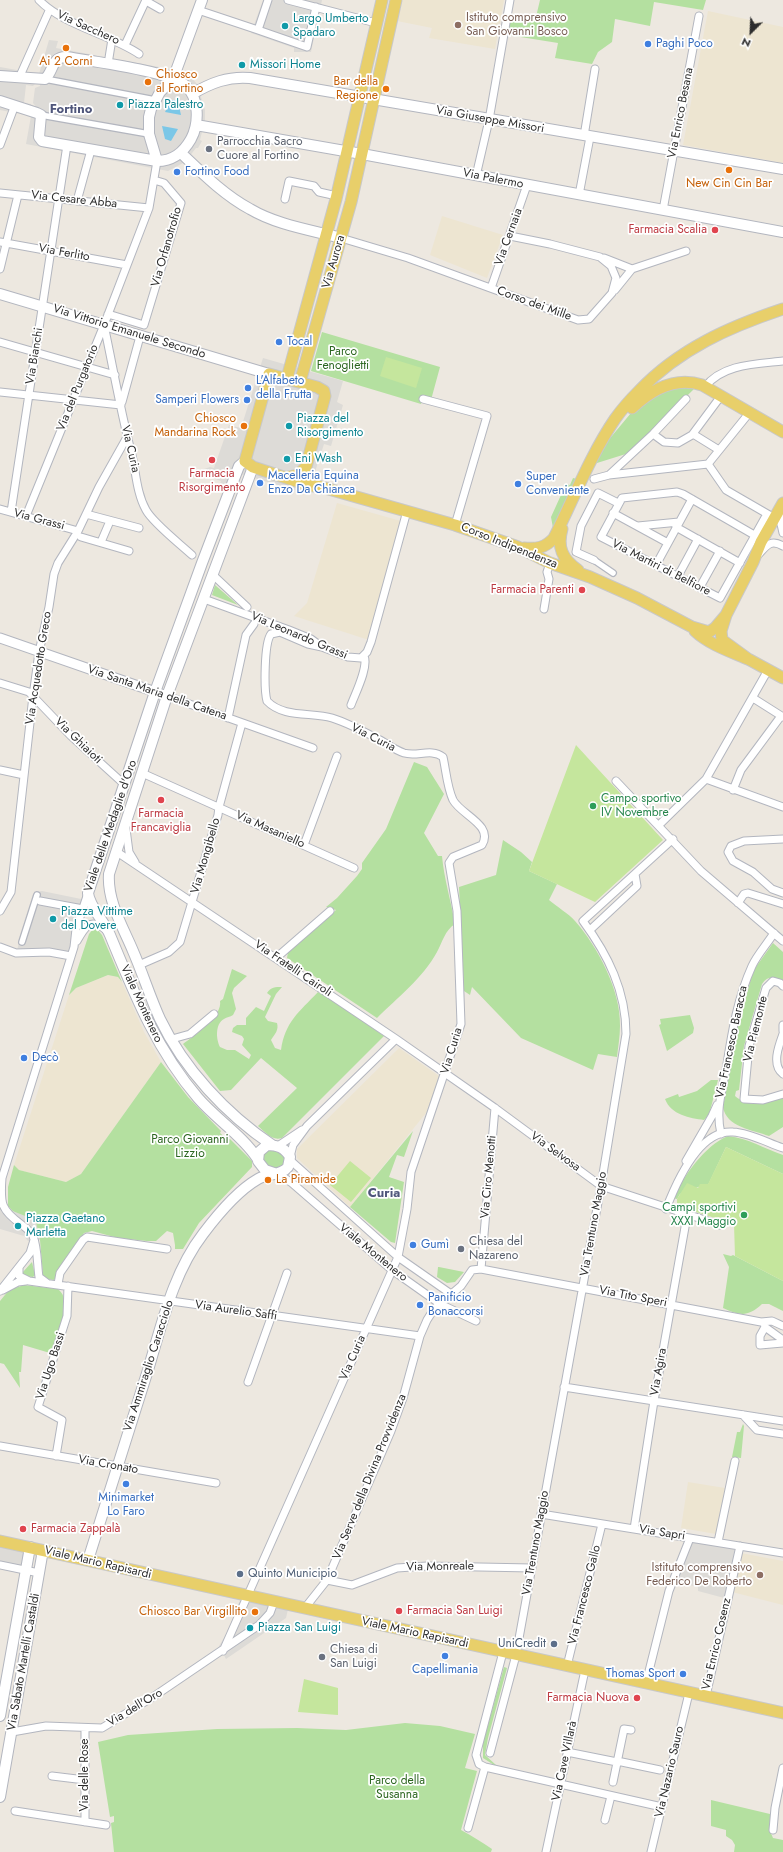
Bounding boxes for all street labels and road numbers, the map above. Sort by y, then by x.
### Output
street label: Via Sacchero [54,8,122,48]
street label: Via Enrico Besana [665,66,697,160]
street label: Via Giuseppe Missori [435,103,545,137]
street label: Via Palermo [462,166,524,192]
street label: Via Cesare Abba [30,188,118,212]
street label: Via Orfanotrofio [149,205,185,289]
street label: Via Cernaia [492,206,526,268]
street label: Via Aurora [320,234,348,290]
street label: Via Ferlito [37,241,91,265]
street label: Corso dei Mille [495,284,573,324]
street label: Via Vittorio Emanuele Secondo [51,302,207,362]
street label: Via Bianchi [23,326,47,386]
street label: Via del Purgatorio [54,343,102,433]
street label: Via Curia [118,424,142,474]
street label: Via Grassi [12,506,66,534]
street label: Corso Indipendenza [459,520,559,572]
street label: Via Martiri di Belfiore [609,537,713,599]
street label: Via Leonardo Grassi [248,609,350,663]
street label: Via Acquedotto Greco [23,610,55,726]
street label: Via Santa Maria della Catena [85,662,229,724]
street label: Via Ghiaioti [51,715,105,767]
street label: Via Curia [348,721,398,755]
street label: Viale delle Medaglie d'Oro [82,758,140,894]
street label: Via Masaniello [233,808,307,852]
street label: Via Mongibello [188,817,224,895]
street label: Via Fratelli Cairoli [251,938,335,1000]
street label: Viale Montenero [117,963,165,1045]
street label: Via Francesco Baracca [713,984,751,1100]
street label: Via Piemonte [741,994,771,1064]
street label: Via Curia [438,1026,466,1076]
street label: Via Selvosa [527,1129,583,1175]
street label: Via Ciro Menotti [478,1135,500,1219]
street label: Via Trentuno Maggio [578,1171,610,1277]
street label: Viale Montenero [336,1221,410,1285]
street label: Via Tito Speri [598,1283,668,1311]
street label: Via Aurelio Saffi [194,1298,278,1324]
street label: Via Ammiraglio Caracciolo [121,1299,177,1433]
street label: Via Ugo Bassi [33,1330,69,1402]
street label: Via Curia [337,1333,369,1383]
street label: Via Agira [648,1347,670,1397]
street label: Via Serve della Divina Provvidenza [330,1392,410,1562]
street label: Via Cronato [77,1453,139,1477]
street label: Via Trentuno Maggio [520,1490,552,1596]
street label: Via Sapri [638,1522,686,1544]
street label: Viale Mario Rapisardi [43,1544,153,1582]
street label: Via Francesco Gallo [566,1544,604,1646]
street label: Via Monreale [406,1559,474,1575]
street label: Via Sabato Martelli Castaldi [5,1592,43,1732]
street label: Via Enrico Cosenz [699,1597,735,1691]
street label: Viale Mario Rapisardi [360,1615,470,1651]
street label: Via dell'Oro [105,1686,165,1730]
street label: Via Cave Villarà [549,1720,581,1802]
street label: Via Nazario Sauro [652,1725,688,1819]
street label: Via delle Rose [78,1738,92,1812]

